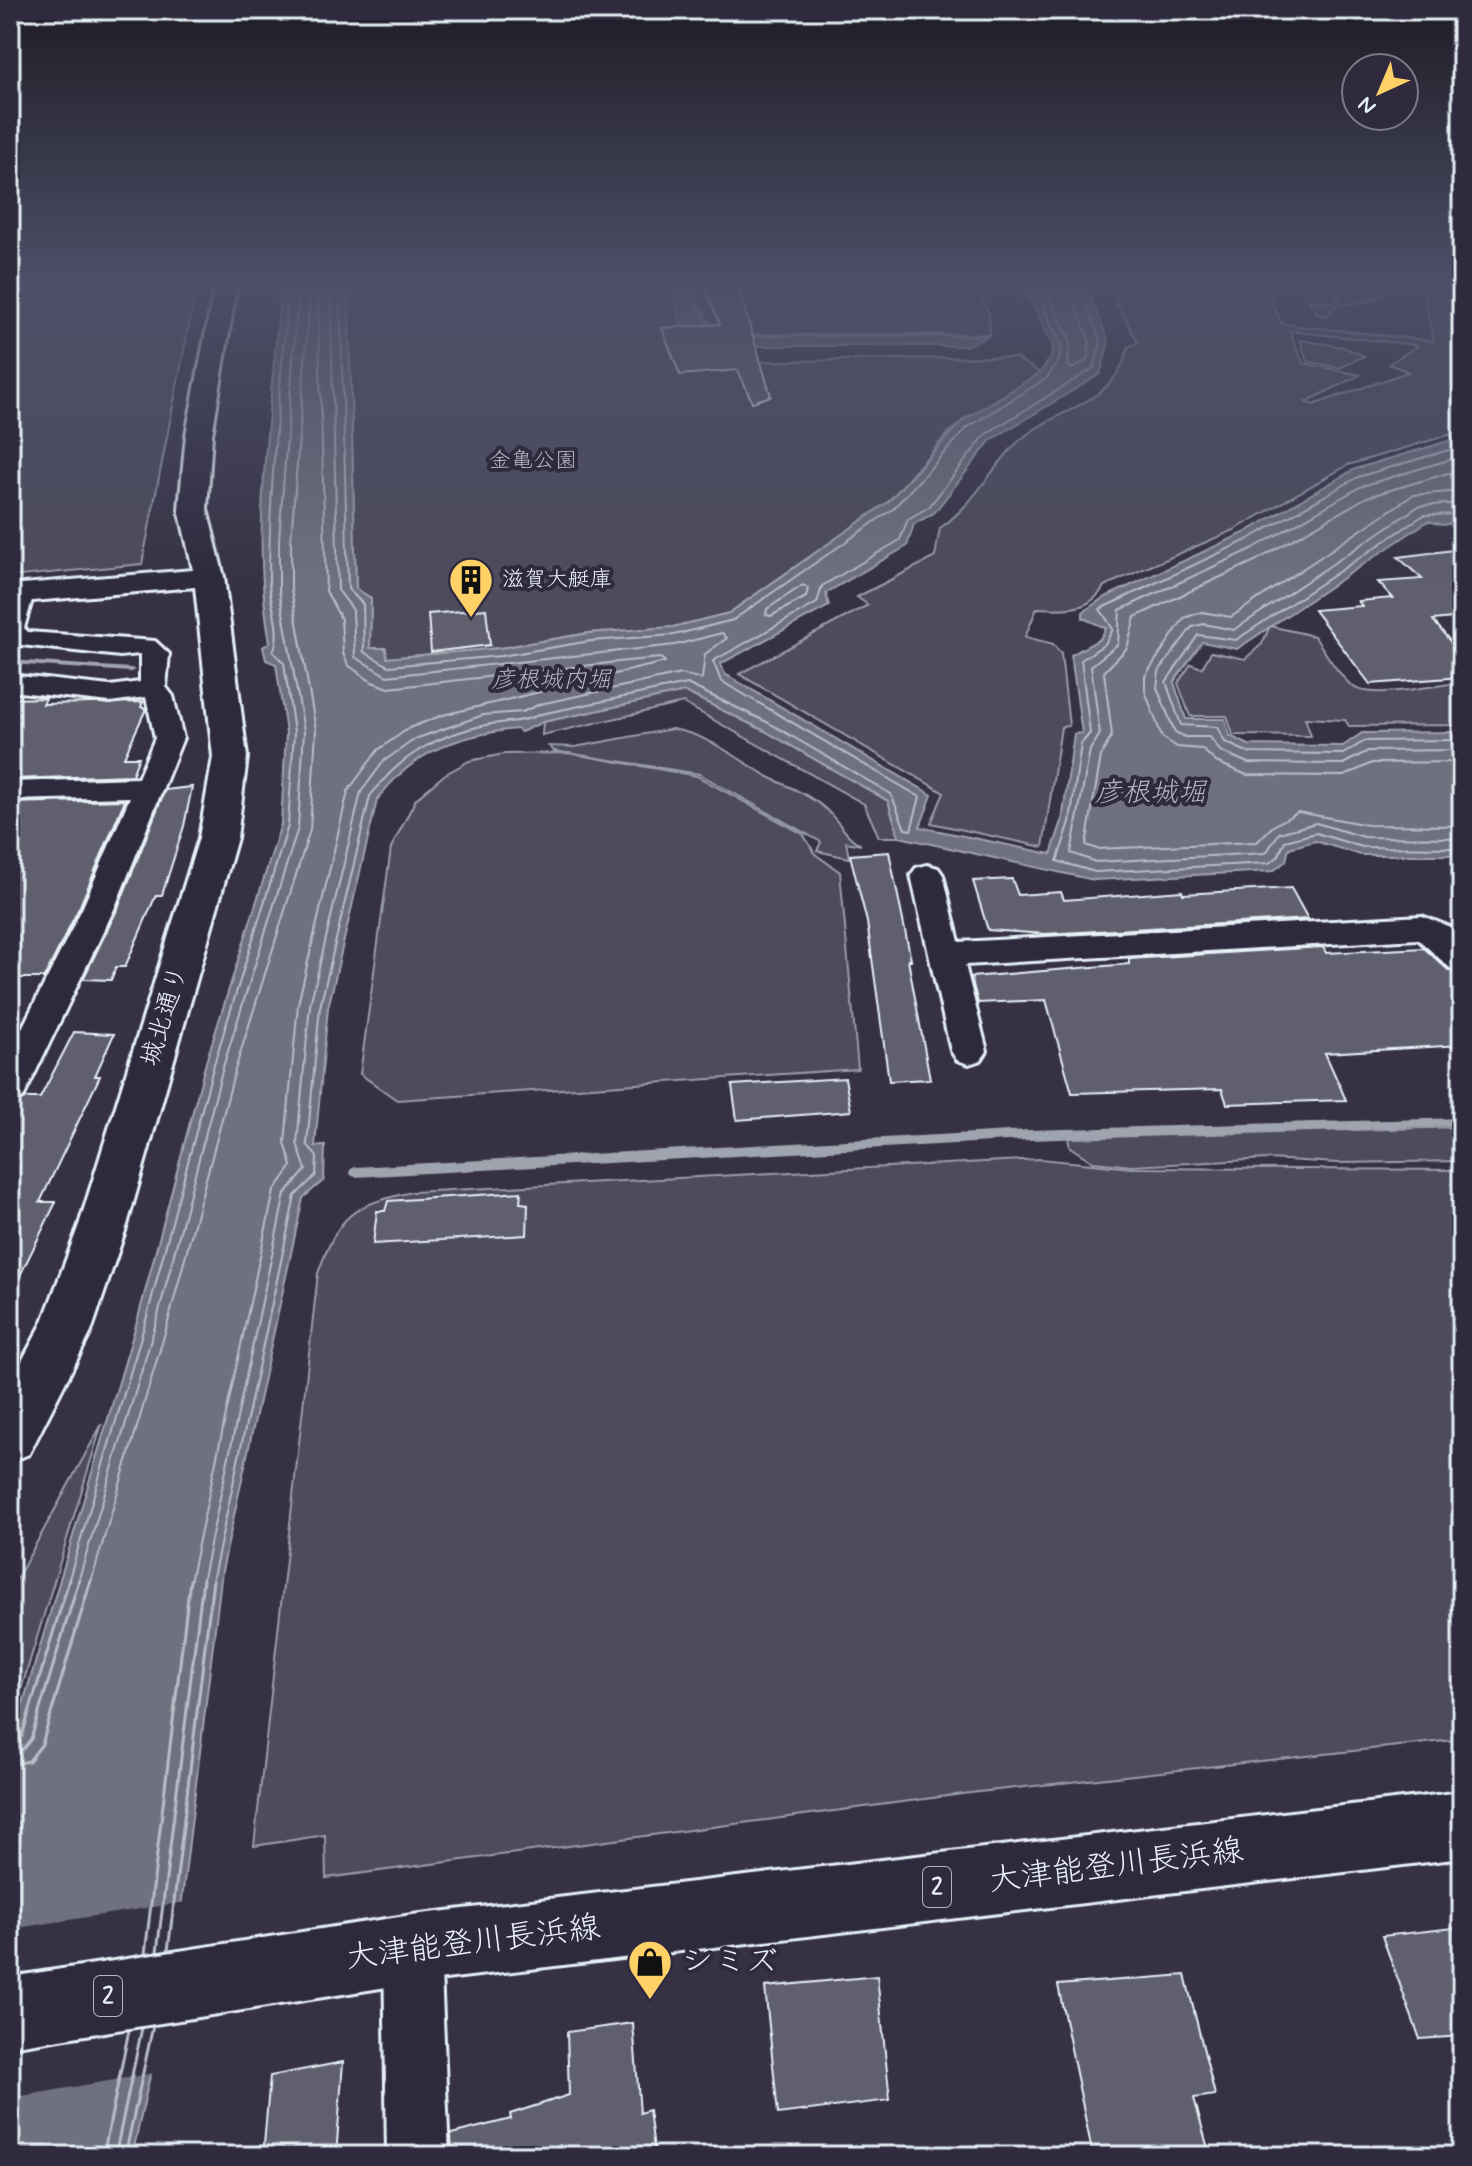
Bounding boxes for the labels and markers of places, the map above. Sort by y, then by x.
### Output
building icon: 滋賀大艇庫 [447,556,495,619]
place label: 滋賀大艇庫 [502,566,612,594]
shop icon: シミズ [626,1938,674,2001]
place label: シミズ [681,1941,778,1983]

